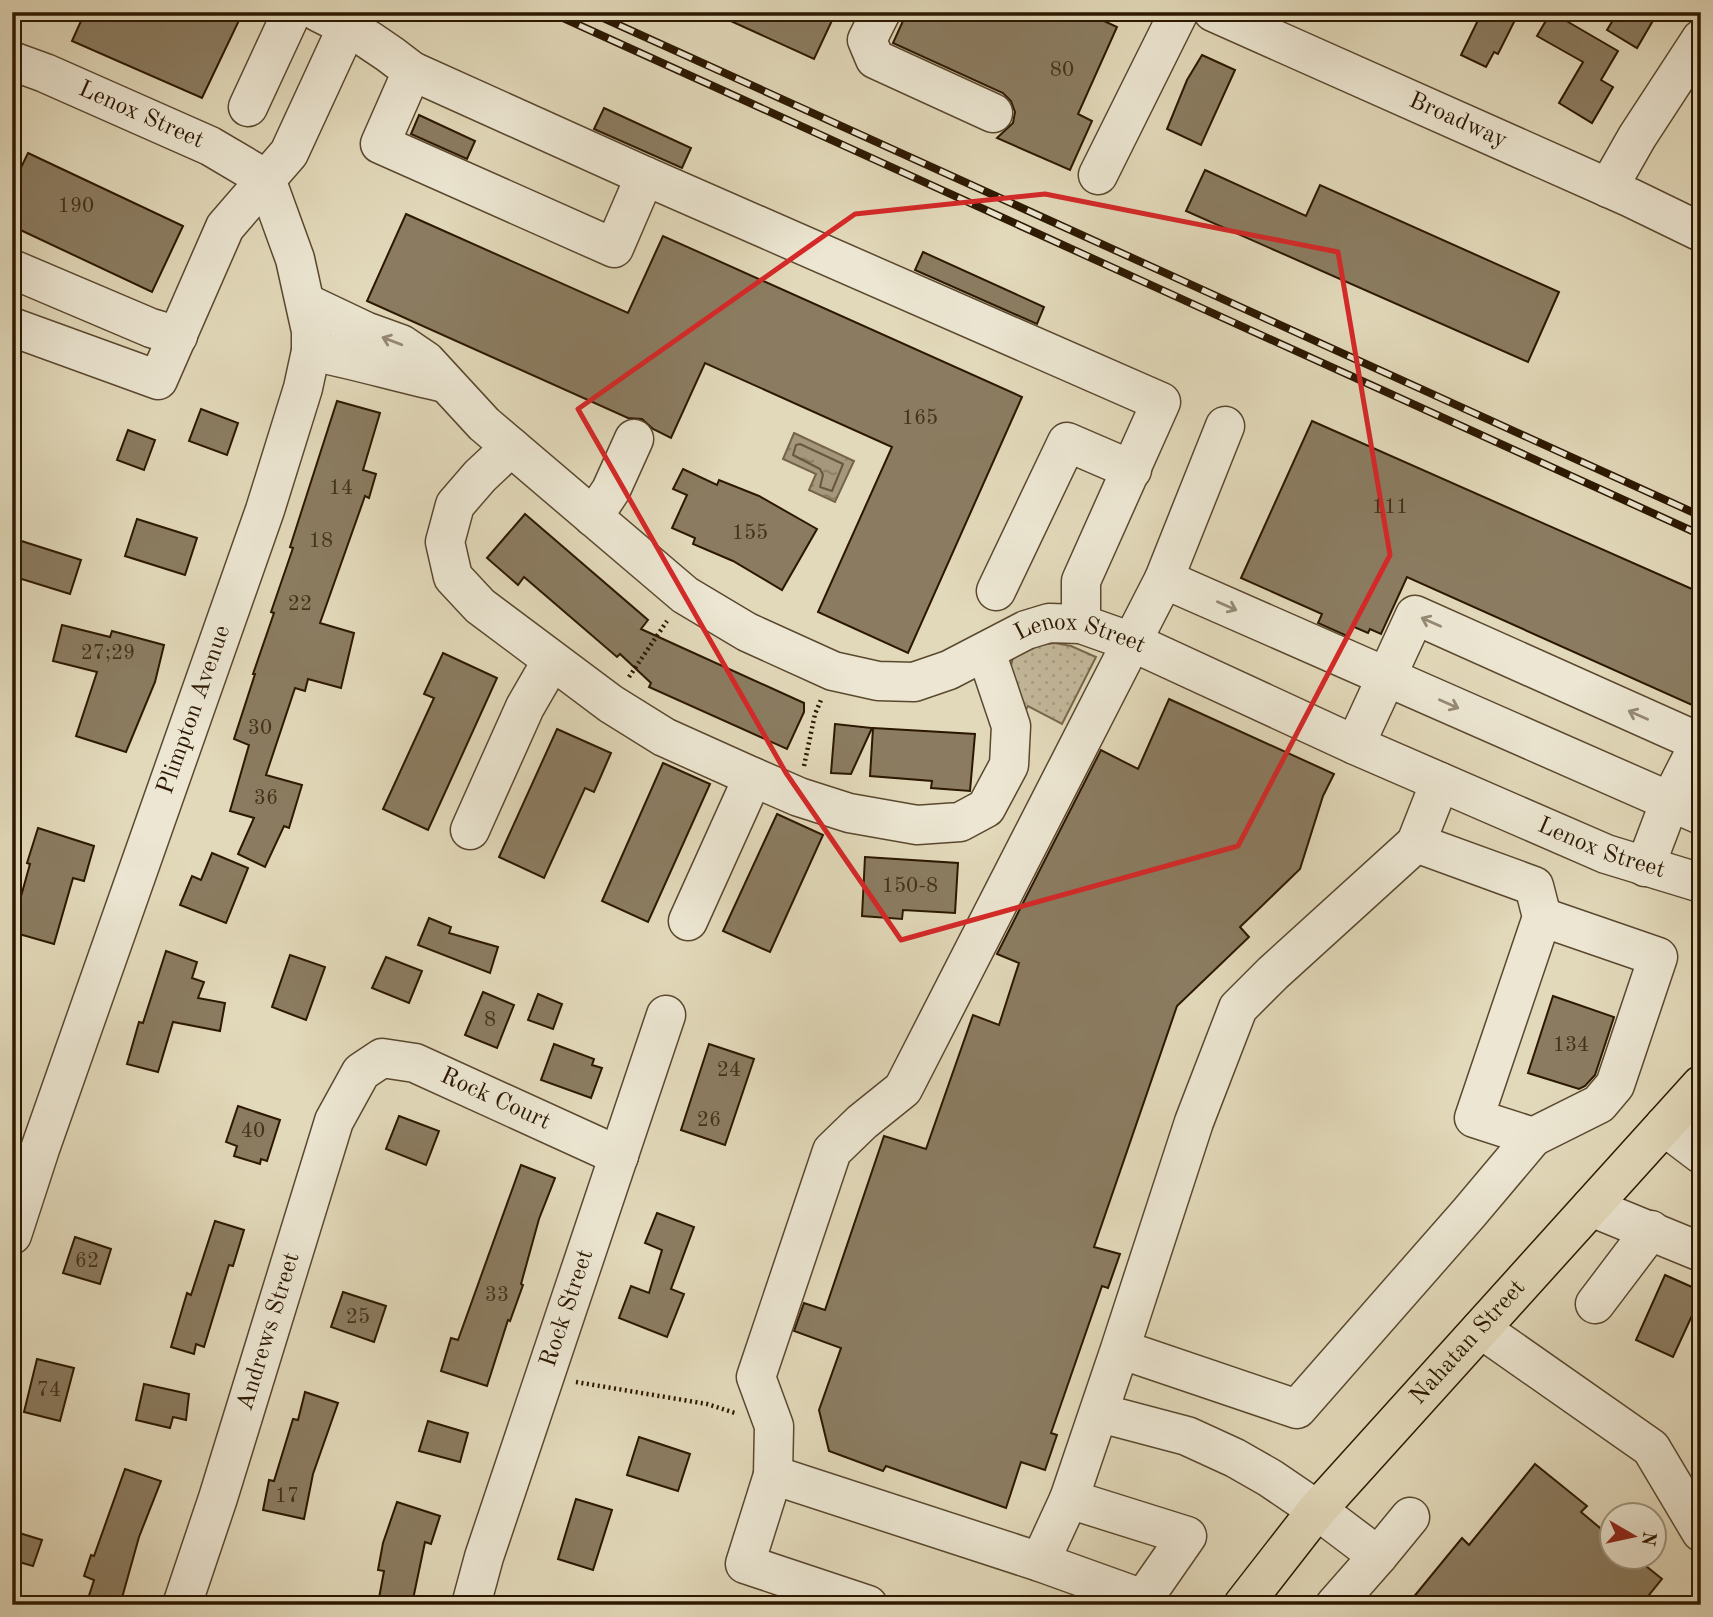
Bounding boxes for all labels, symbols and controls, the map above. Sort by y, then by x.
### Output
house number: 80 [1050,60,1074,81]
street label: Lenox Street [75,77,207,154]
street label: Broadway [1405,89,1511,153]
house number: 190 [58,196,94,217]
one-way arrow [382,334,403,347]
house number: 165 [902,408,938,429]
house number: 14 [329,478,353,499]
house number: 111 [1372,497,1408,518]
house number: 155 [732,523,768,544]
house number: 18 [309,531,333,552]
house number: 22 [288,594,312,615]
one-way arrow [1216,600,1237,613]
street label: Lenox Street [1011,610,1149,658]
one-way arrow [1421,615,1442,628]
street label: Plimpton Avenue [154,622,235,797]
house number: 27;29 [81,643,135,664]
one-way arrow [1438,698,1459,711]
one-way arrow [1628,708,1650,721]
house number: 30 [248,718,272,739]
house number: 36 [254,788,278,809]
street label: Lenox Street [1534,814,1668,883]
house number: 150-8 [882,876,938,897]
house number: 8 [484,1010,496,1031]
house number: 134 [1553,1035,1589,1056]
house number: 24 [717,1060,741,1081]
street label: Rock Court [437,1064,554,1135]
house number: 26 [697,1110,721,1131]
house number: 40 [241,1121,265,1142]
street label: Rock Street [537,1247,598,1370]
street label: Andrews Street [234,1250,305,1414]
house number: 62 [75,1251,99,1272]
street label: Nahatan Street [1406,1276,1530,1410]
house number: 33 [485,1285,509,1306]
house number: 25 [346,1307,370,1328]
house number: 74 [37,1380,61,1401]
house number: 17 [275,1486,299,1507]
north arrow [1598,1502,1668,1572]
text: N [1637,1530,1658,1547]

